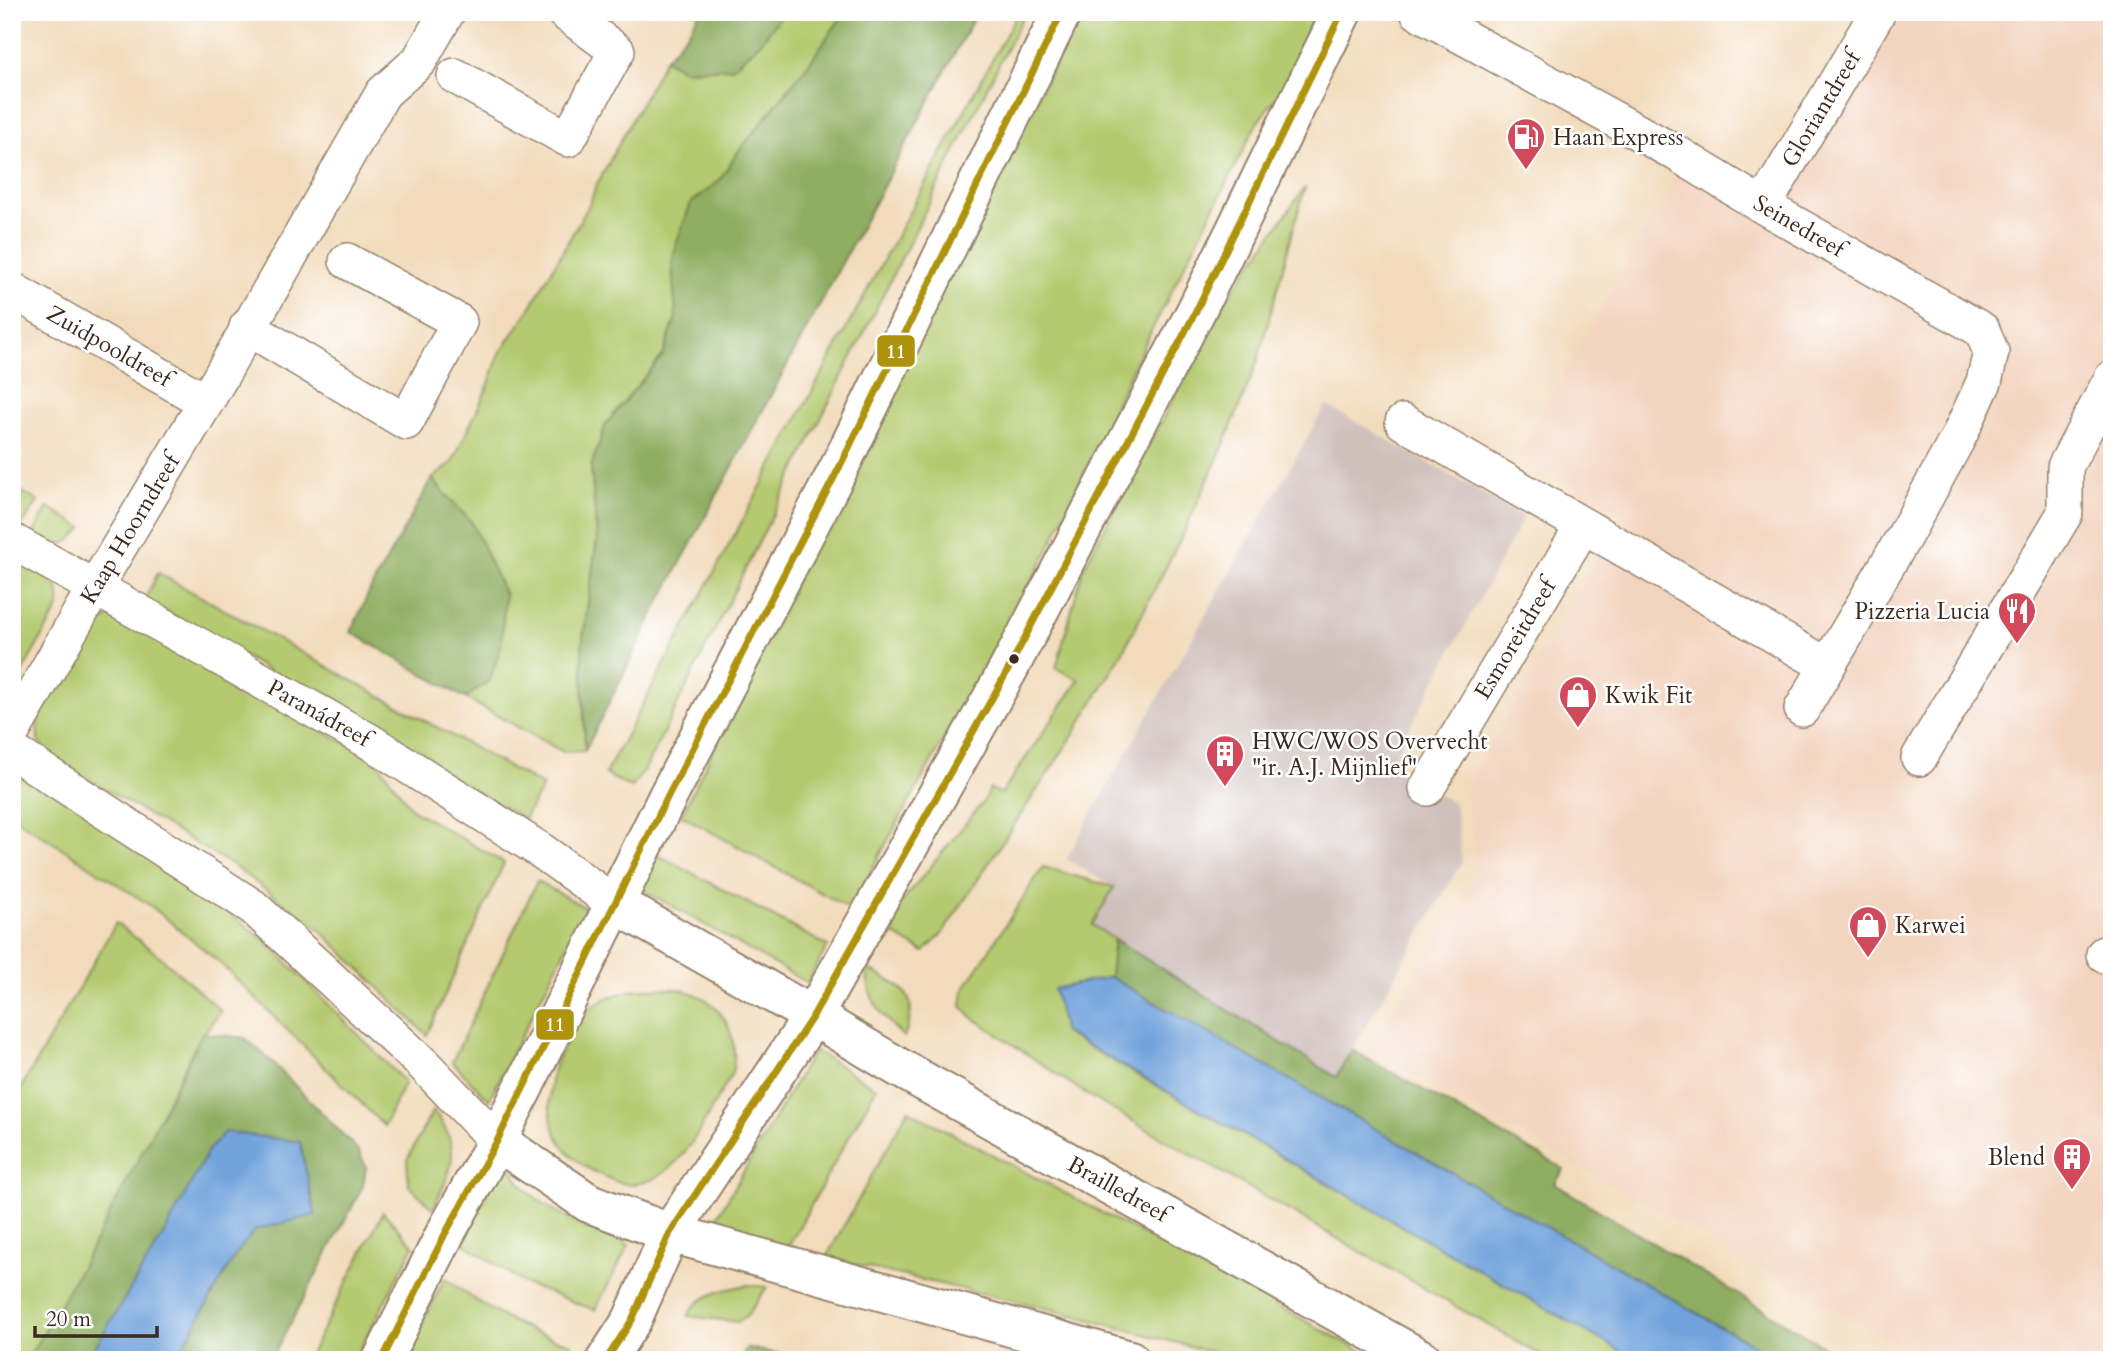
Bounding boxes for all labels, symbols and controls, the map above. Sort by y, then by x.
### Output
street label: Gloriantdreef [1774,42,1870,173]
fuel station icon: Haan Express [1505,116,1547,171]
place label: Haan Express [1553,122,1683,153]
street label: Seinedreef [1748,187,1854,267]
street label: Zuidpooldreef [41,298,180,396]
line badge: 11 [876,334,916,368]
text: 11 [886,339,906,365]
street label: Kaap Hoorndreef [73,445,189,610]
street label: Esmoreitdreef [1467,570,1565,705]
restaurant icon: Pizzeria Lucia [1996,590,2038,645]
place label: Pizzeria Lucia [1855,596,1990,627]
unlabelled marker [1007,652,1021,666]
street label: Paranádreef [262,672,380,756]
shop icon: Kwik Fit [1557,674,1599,729]
place label: Kwik Fit [1605,680,1692,711]
place label: HWC/WOS Overvecht "ir. A.J. Mijnlief" [1252,726,1487,783]
building icon: HWC/WOS Overvecht "ir. A.J. Mijnlief" [1204,733,1246,788]
shop icon: Karwei [1847,904,1889,959]
place label: Karwei [1895,910,1966,941]
line badge: 11 [535,1008,575,1041]
text: 11 [545,1012,565,1038]
building icon: Blend [2051,1136,2093,1191]
place label: Blend [1988,1142,2046,1173]
street label: Brailledreef [1062,1149,1178,1231]
scale bar [35,1295,158,1339]
text: 20 m [46,1305,91,1334]

